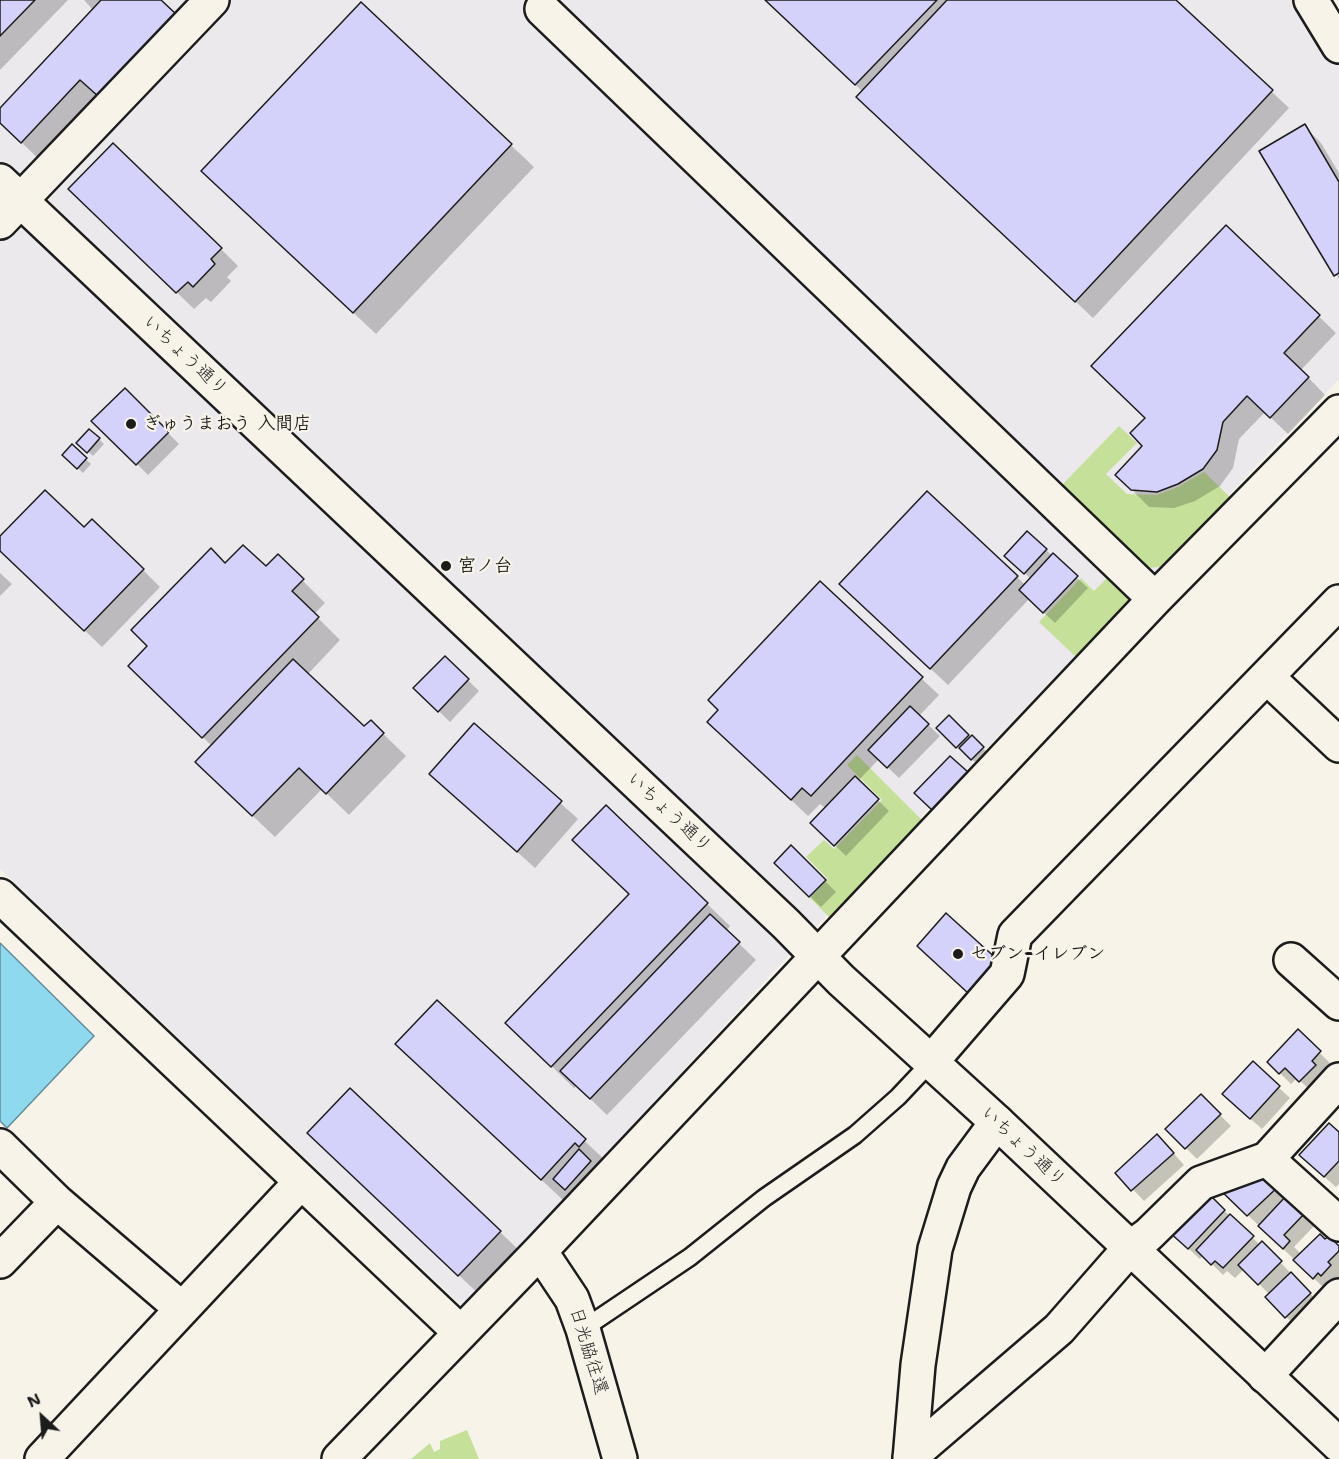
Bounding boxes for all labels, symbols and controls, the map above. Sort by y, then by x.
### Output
street label: いちょう通り [138,311,232,401]
place label: ぎゅうまおう 入間店 [143,413,311,435]
marker: ぎゅうまおう 入間店 [124,417,138,431]
place label: 宮ノ台 [458,555,512,577]
marker: 宮ノ台 [439,559,453,573]
street label: いちょう通り [622,768,716,858]
place label: セブン-イレブン [970,943,1105,965]
marker: セブン-イレブン [951,947,965,961]
street label: いちょう通り [976,1102,1070,1192]
street label: 日光脇往還 [565,1305,611,1397]
north arrow [12,1387,72,1447]
text: N [24,1388,44,1413]

